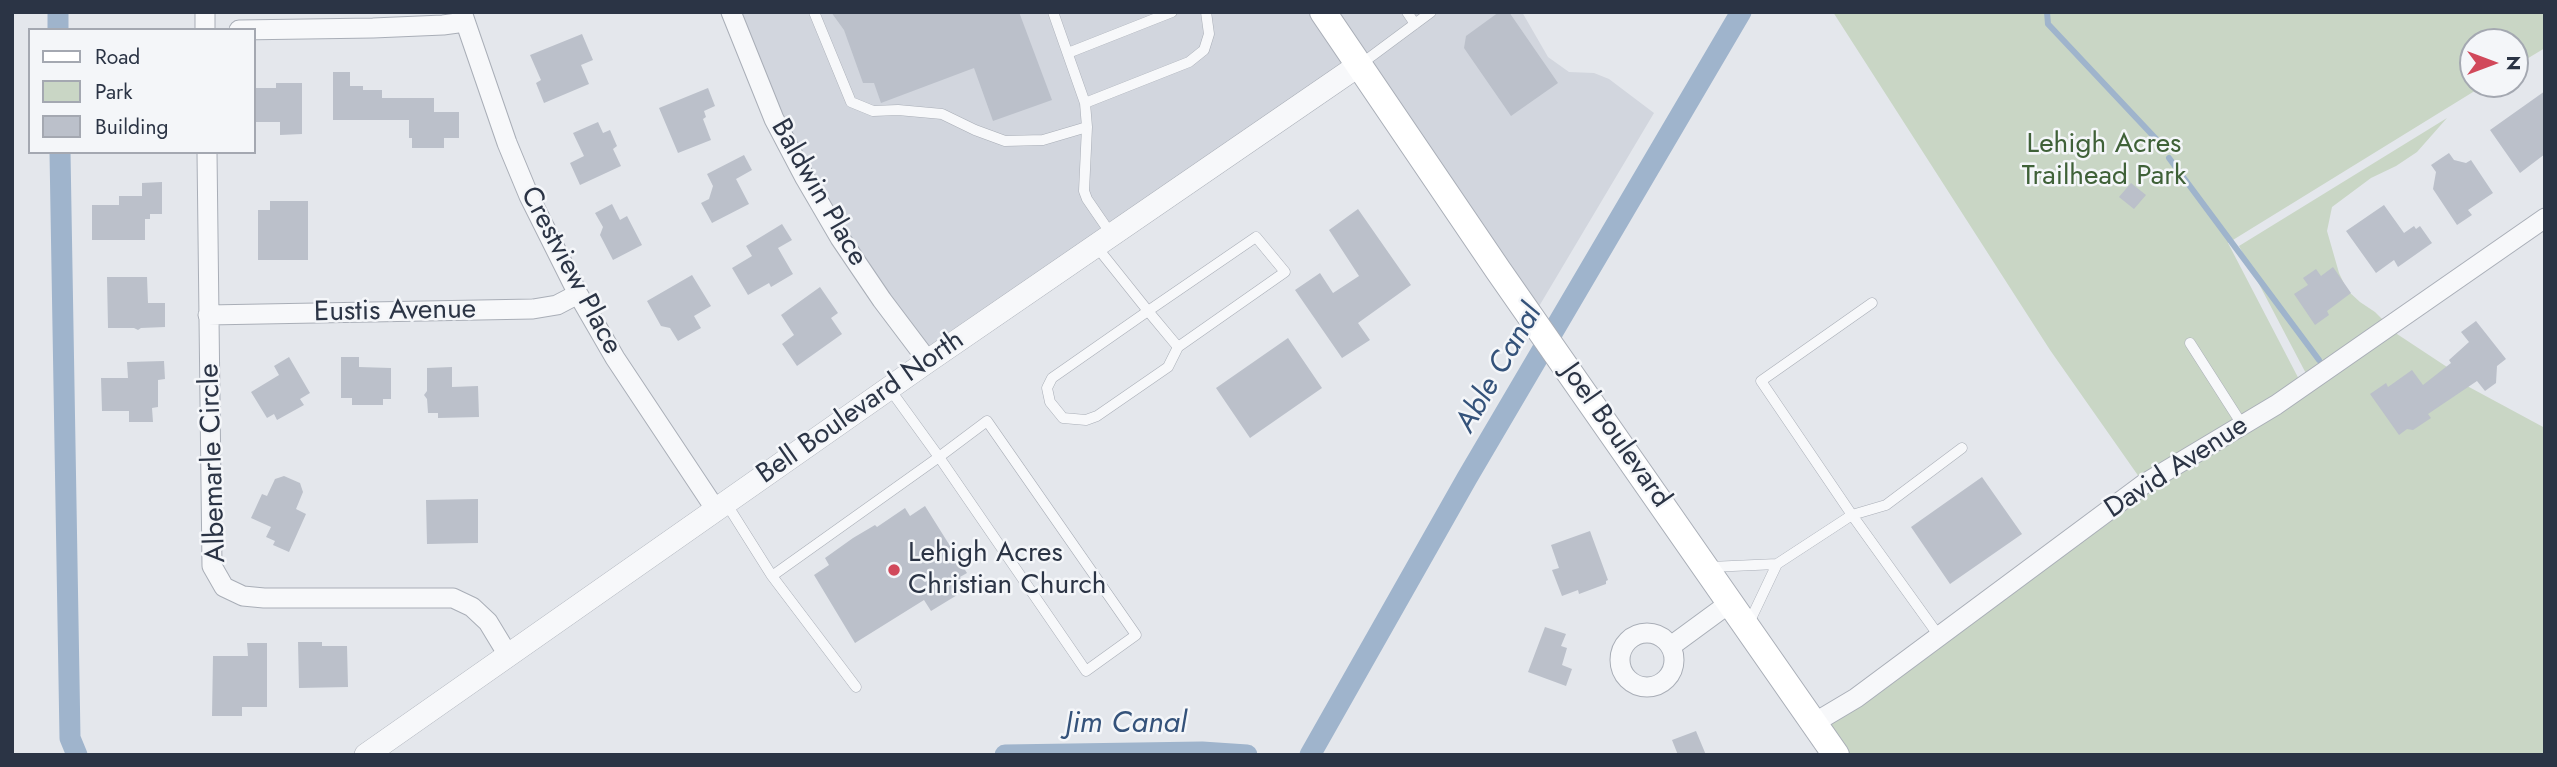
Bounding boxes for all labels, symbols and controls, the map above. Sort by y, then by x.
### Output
legend [28,28,256,154]
north arrow [2459,28,2529,98]
text: Road [95,42,140,72]
text: N [2500,55,2527,71]
text: Park [95,77,132,107]
text: Building [95,112,168,142]
street label: Baldwin Place [762,114,874,272]
park label: Lehigh Acres Trailhead Park [2022,128,2186,194]
street label: Crestview Place [512,181,628,361]
street label: Eustis Avenue [314,294,476,330]
water label: Able Canal [1449,299,1551,439]
street label: Bell Boulevard North [751,324,971,492]
street label: Joel Boulevard [1553,357,1677,515]
street label: Albemarle Circle [194,363,234,563]
street label: David Avenue [2099,409,2255,527]
place label: Lehigh Acres Christian Church [908,537,1106,603]
marker: Lehigh Acres Christian Church [886,562,902,578]
water label: Jim Canal [1065,707,1187,743]

